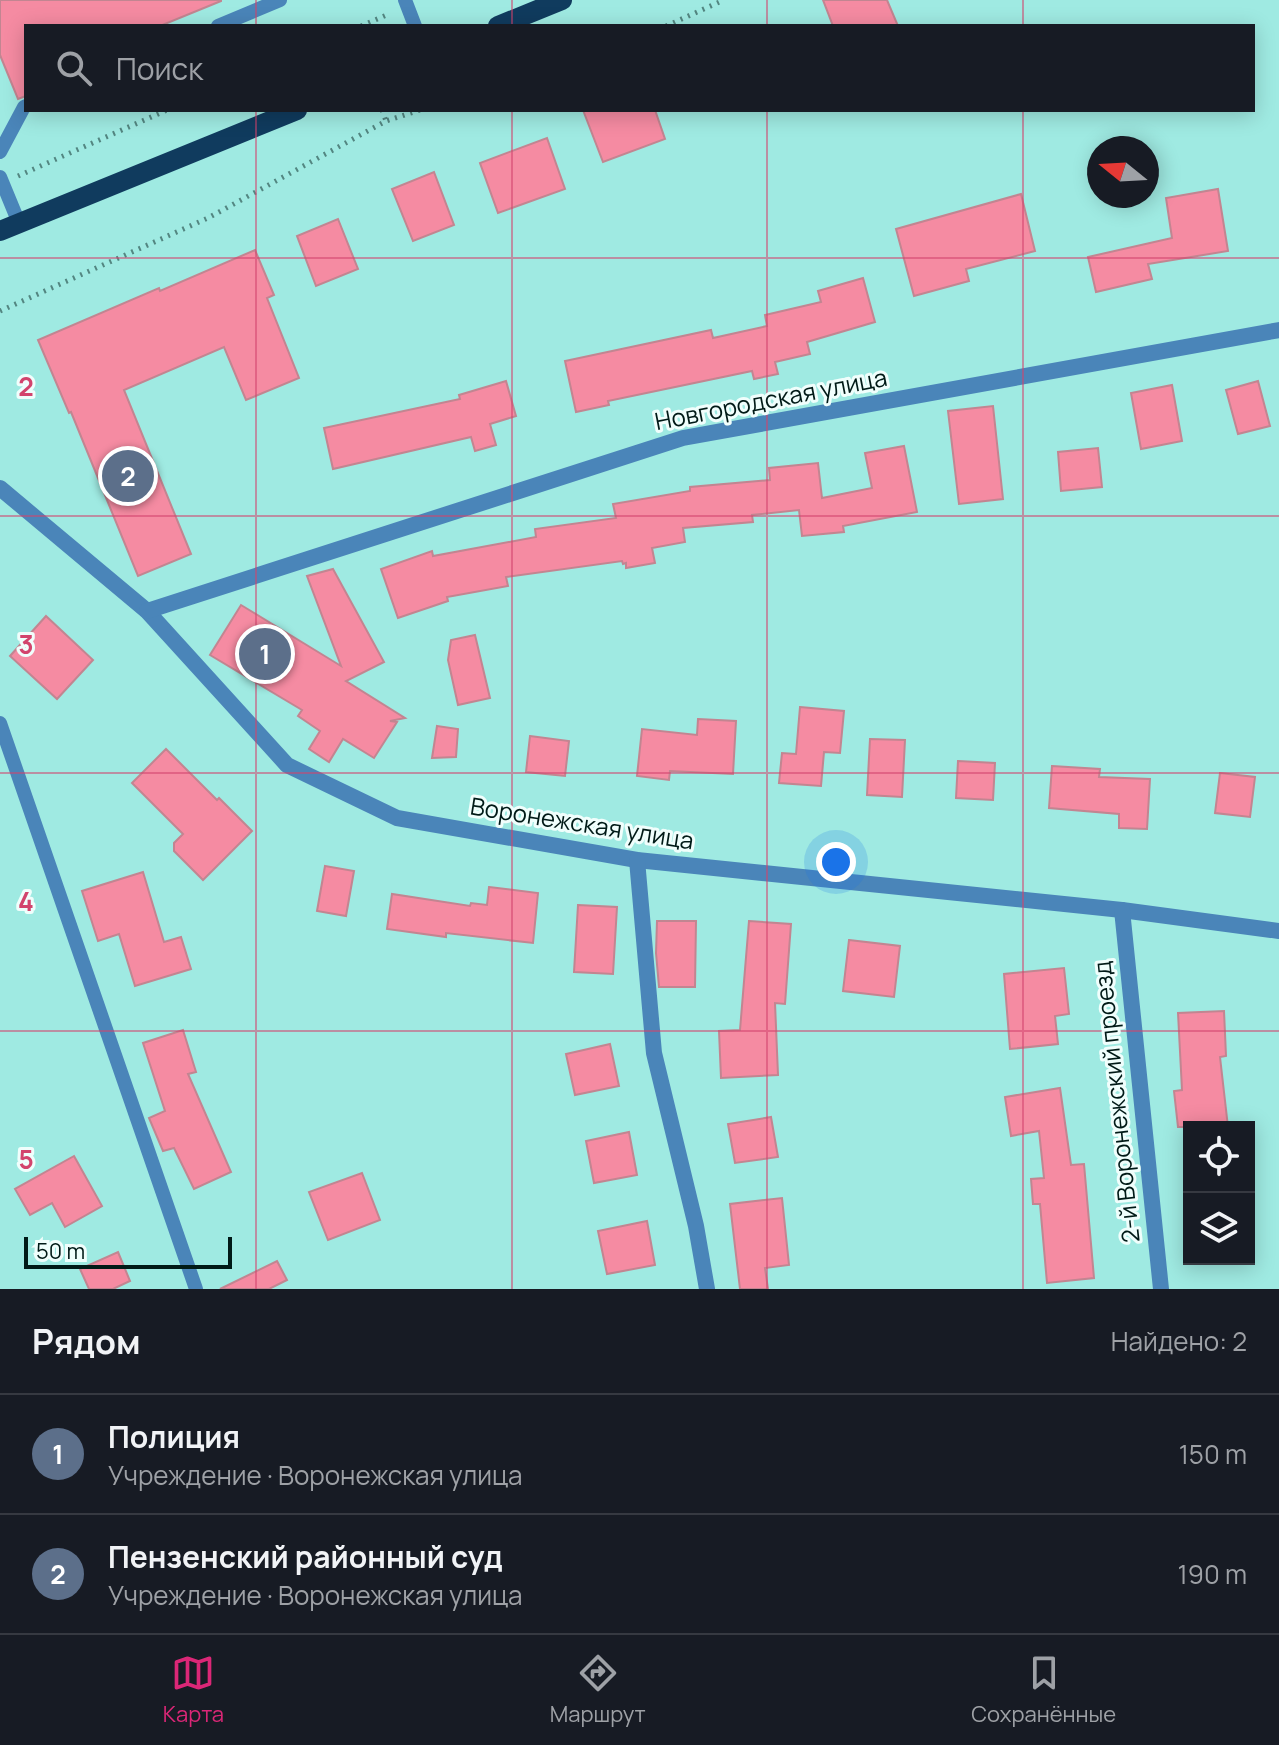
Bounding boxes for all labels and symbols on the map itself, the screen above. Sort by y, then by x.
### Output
north arrow [1087,136,1159,208]
street label: Новгородская улица [652,360,890,437]
text: 2 [18,368,34,404]
pin: 2 [102,446,154,506]
pin: 1 [239,624,291,684]
text: 3 [18,626,34,662]
street label: Воронежская улица [468,789,696,856]
your location [816,842,856,882]
text: 4 [18,883,34,919]
street label: 2-й Воронежский проезд [1084,960,1147,1245]
text: 5 [18,1141,34,1177]
scale bar [24,1233,232,1269]

